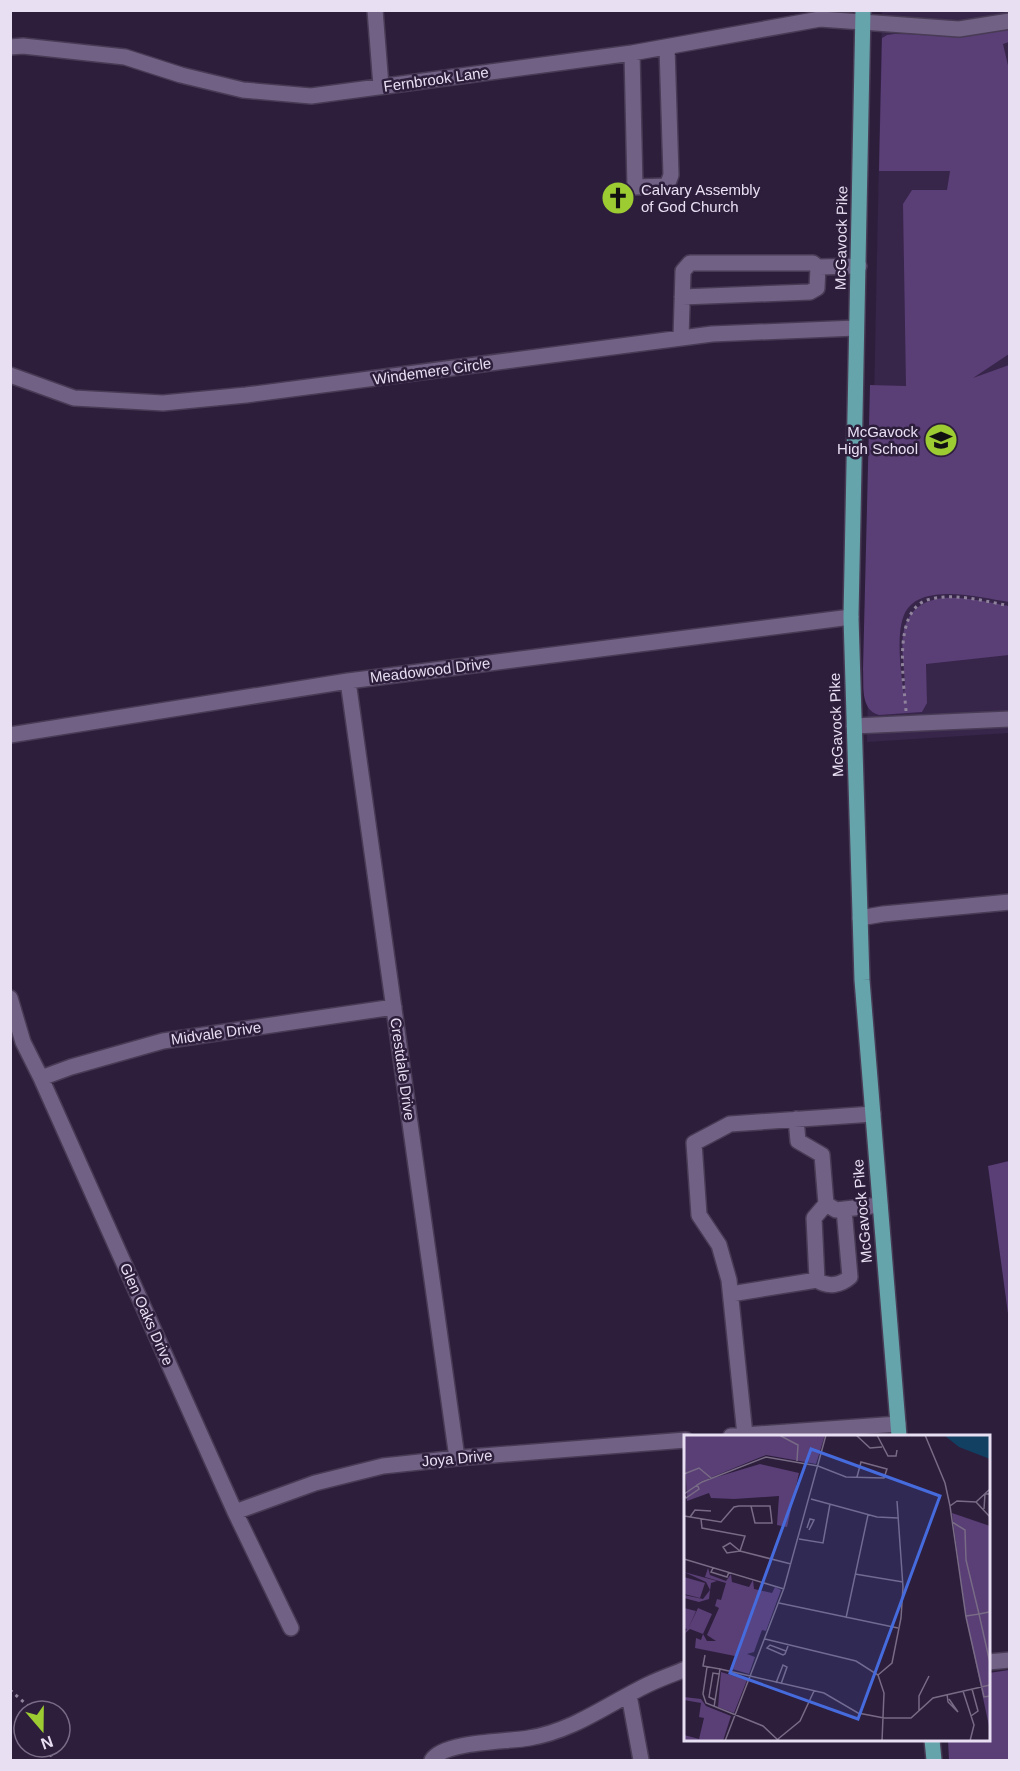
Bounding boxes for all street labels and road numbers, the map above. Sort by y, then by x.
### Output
street label: Fernbrook Lane [382,63,490,95]
street label: McGavock Pike [832,186,850,290]
street label: Windemere Circle [372,354,492,388]
street label: Meadowood Drive [369,654,491,686]
street label: McGavock Pike [826,673,846,777]
street label: Crestdale Drive [387,1017,419,1121]
street label: Midvale Drive [170,1018,262,1048]
street label: McGavock Pike [849,1158,875,1264]
street label: Glen Oaks Drive [117,1260,177,1368]
street label: Joya Drive [421,1446,493,1470]

